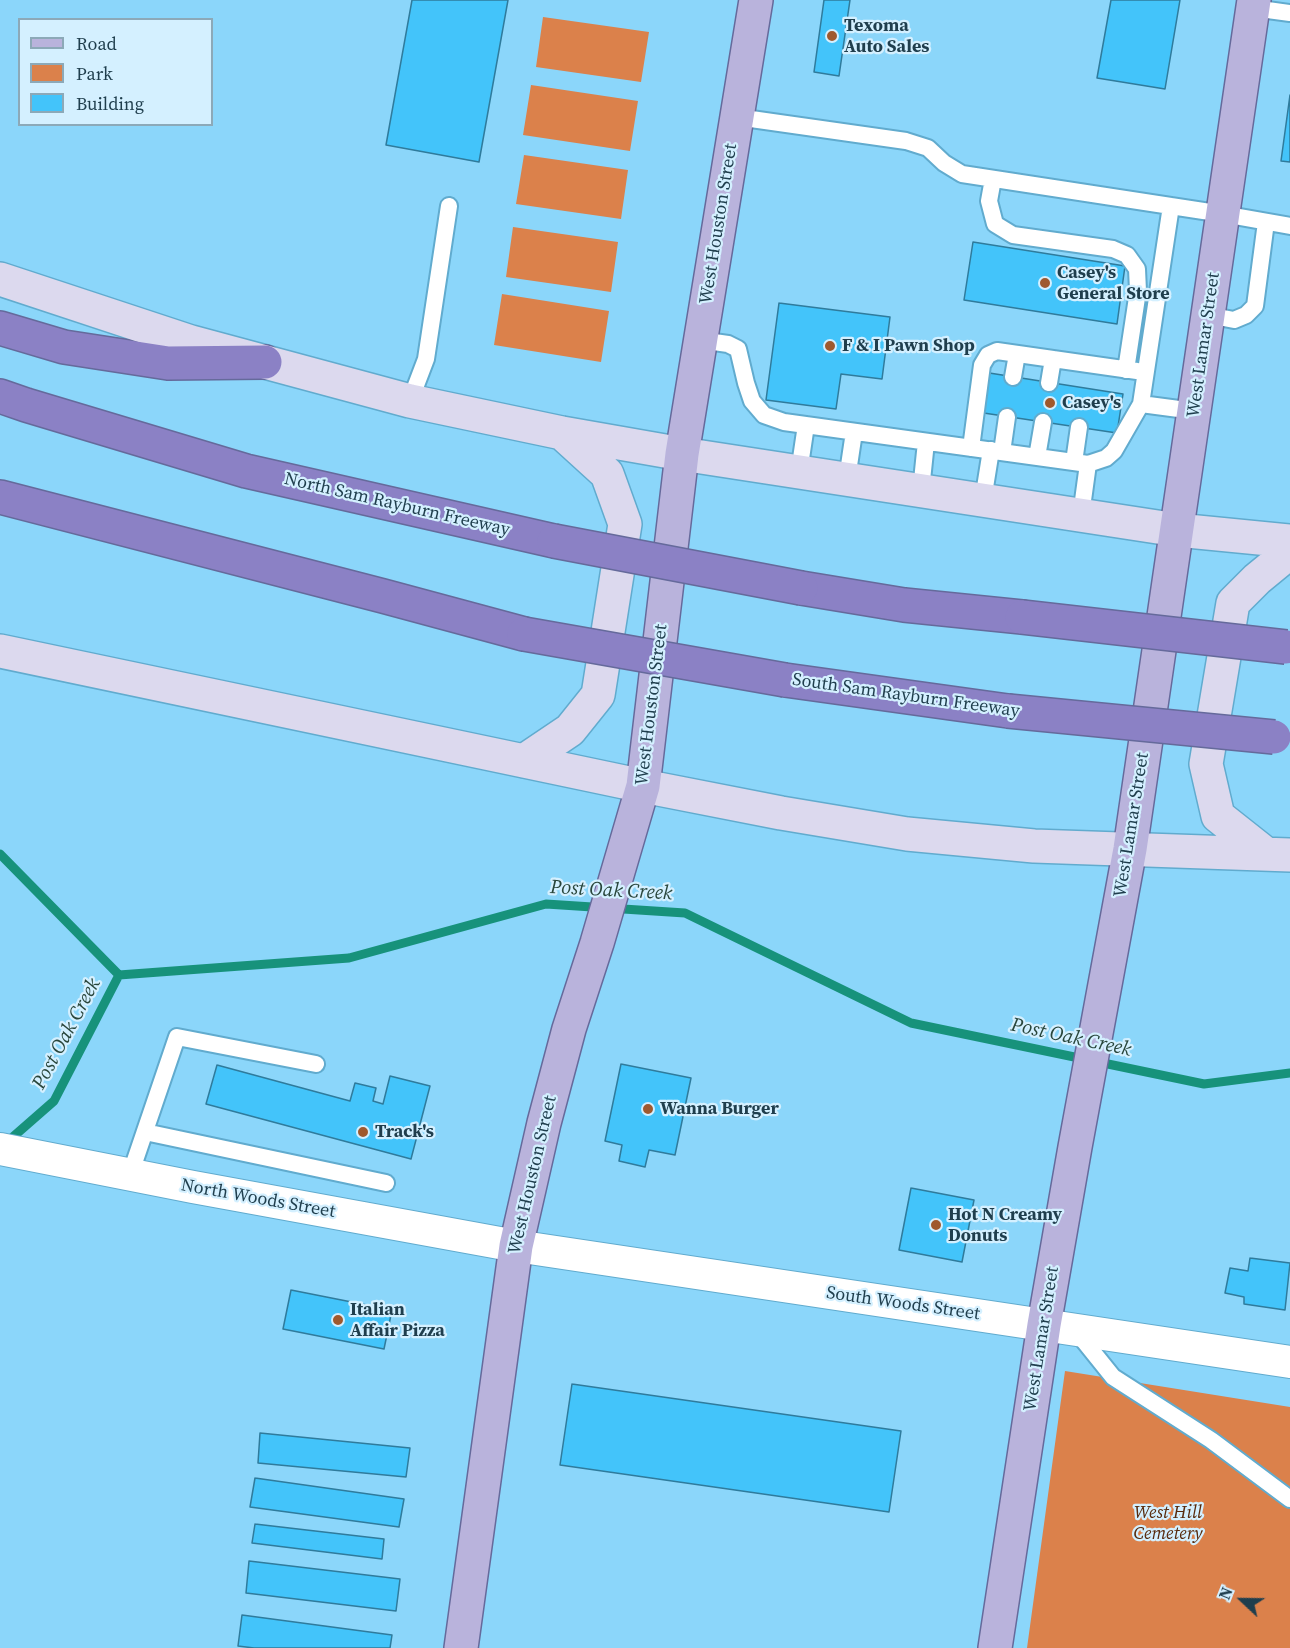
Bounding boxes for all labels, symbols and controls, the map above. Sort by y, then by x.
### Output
place label: Texoma Auto Sales [844,15,930,57]
legend [18,18,213,126]
marker: Texoma Auto Sales [825,29,839,43]
text: Road [76,31,117,56]
text: Park [76,61,113,86]
text: Building [76,91,144,116]
street label: West Houston Street [696,142,742,306]
place label: Casey's General Store [1057,262,1170,304]
street label: West Lamar Street [1183,271,1225,419]
marker: Casey's General Store [1038,276,1052,290]
place label: F & I Pawn Shop [842,335,975,357]
marker: F & I Pawn Shop [823,339,837,353]
place label: Casey's [1062,392,1121,414]
marker: Casey's [1043,396,1057,410]
street label: North Sam Rayburn Freeway [282,469,512,541]
street label: West Houston Street [631,623,673,787]
street label: South Sam Rayburn Freeway [791,669,1021,723]
street label: West Lamar Street [1110,751,1154,899]
water label: Post Oak Creek [549,876,673,906]
water label: Post Oak Creek [28,974,106,1094]
water label: Post Oak Creek [1009,1014,1133,1062]
street label: West Houston Street [504,1094,562,1256]
place label: Wanna Burger [660,1098,779,1120]
marker: Wanna Burger [641,1102,655,1116]
place label: Track's [375,1121,434,1143]
marker: Track's [356,1125,370,1139]
street label: North Woods Street [179,1175,337,1223]
place label: Hot N Creamy Donuts [948,1204,1062,1246]
marker: Hot N Creamy Donuts [929,1218,943,1232]
street label: West Lamar Street [1020,1265,1064,1413]
street label: South Woods Street [825,1283,981,1325]
place label: Italian Affair Pizza [350,1299,445,1342]
marker: Italian Affair Pizza [331,1313,345,1327]
park label: West Hill Cemetery [1133,1502,1203,1544]
north arrow [1212,1570,1272,1630]
text: N [1213,1584,1238,1603]

